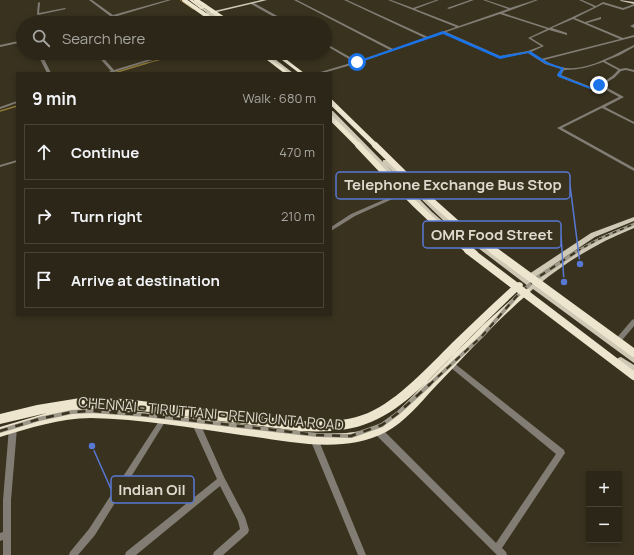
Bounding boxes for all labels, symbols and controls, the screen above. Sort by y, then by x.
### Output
search box [16,16,332,60]
icon: search [30,27,52,49]
text: Search here [62,28,145,49]
route start [348,53,366,71]
route end [590,76,608,94]
text: 9 min [32,87,77,110]
text: Walk · 680 m [242,89,316,107]
icon: ahead [33,141,55,163]
text: Continue [71,142,139,163]
text: 470 m [279,143,315,161]
callout: Telephone Exchange Bus Stop [336,172,570,199]
text: Telephone Exchange Bus Stop [344,174,562,195]
icon: right [33,205,55,227]
text: Turn right [71,206,142,227]
text: 210 m [281,207,315,225]
callout: OMR Food Street [423,221,561,248]
text: OMR Food Street [431,224,553,245]
icon: arrive [33,269,55,291]
text: Arrive at destination [71,270,220,291]
street label: CHENNAI - TIRUTTANI - RENIGUNTA ROAD [77,392,345,434]
map controls [586,471,622,543]
button: + [586,471,622,507]
callout: Indian Oil [111,476,194,503]
text: Indian Oil [118,479,186,500]
button: − [586,507,622,543]

